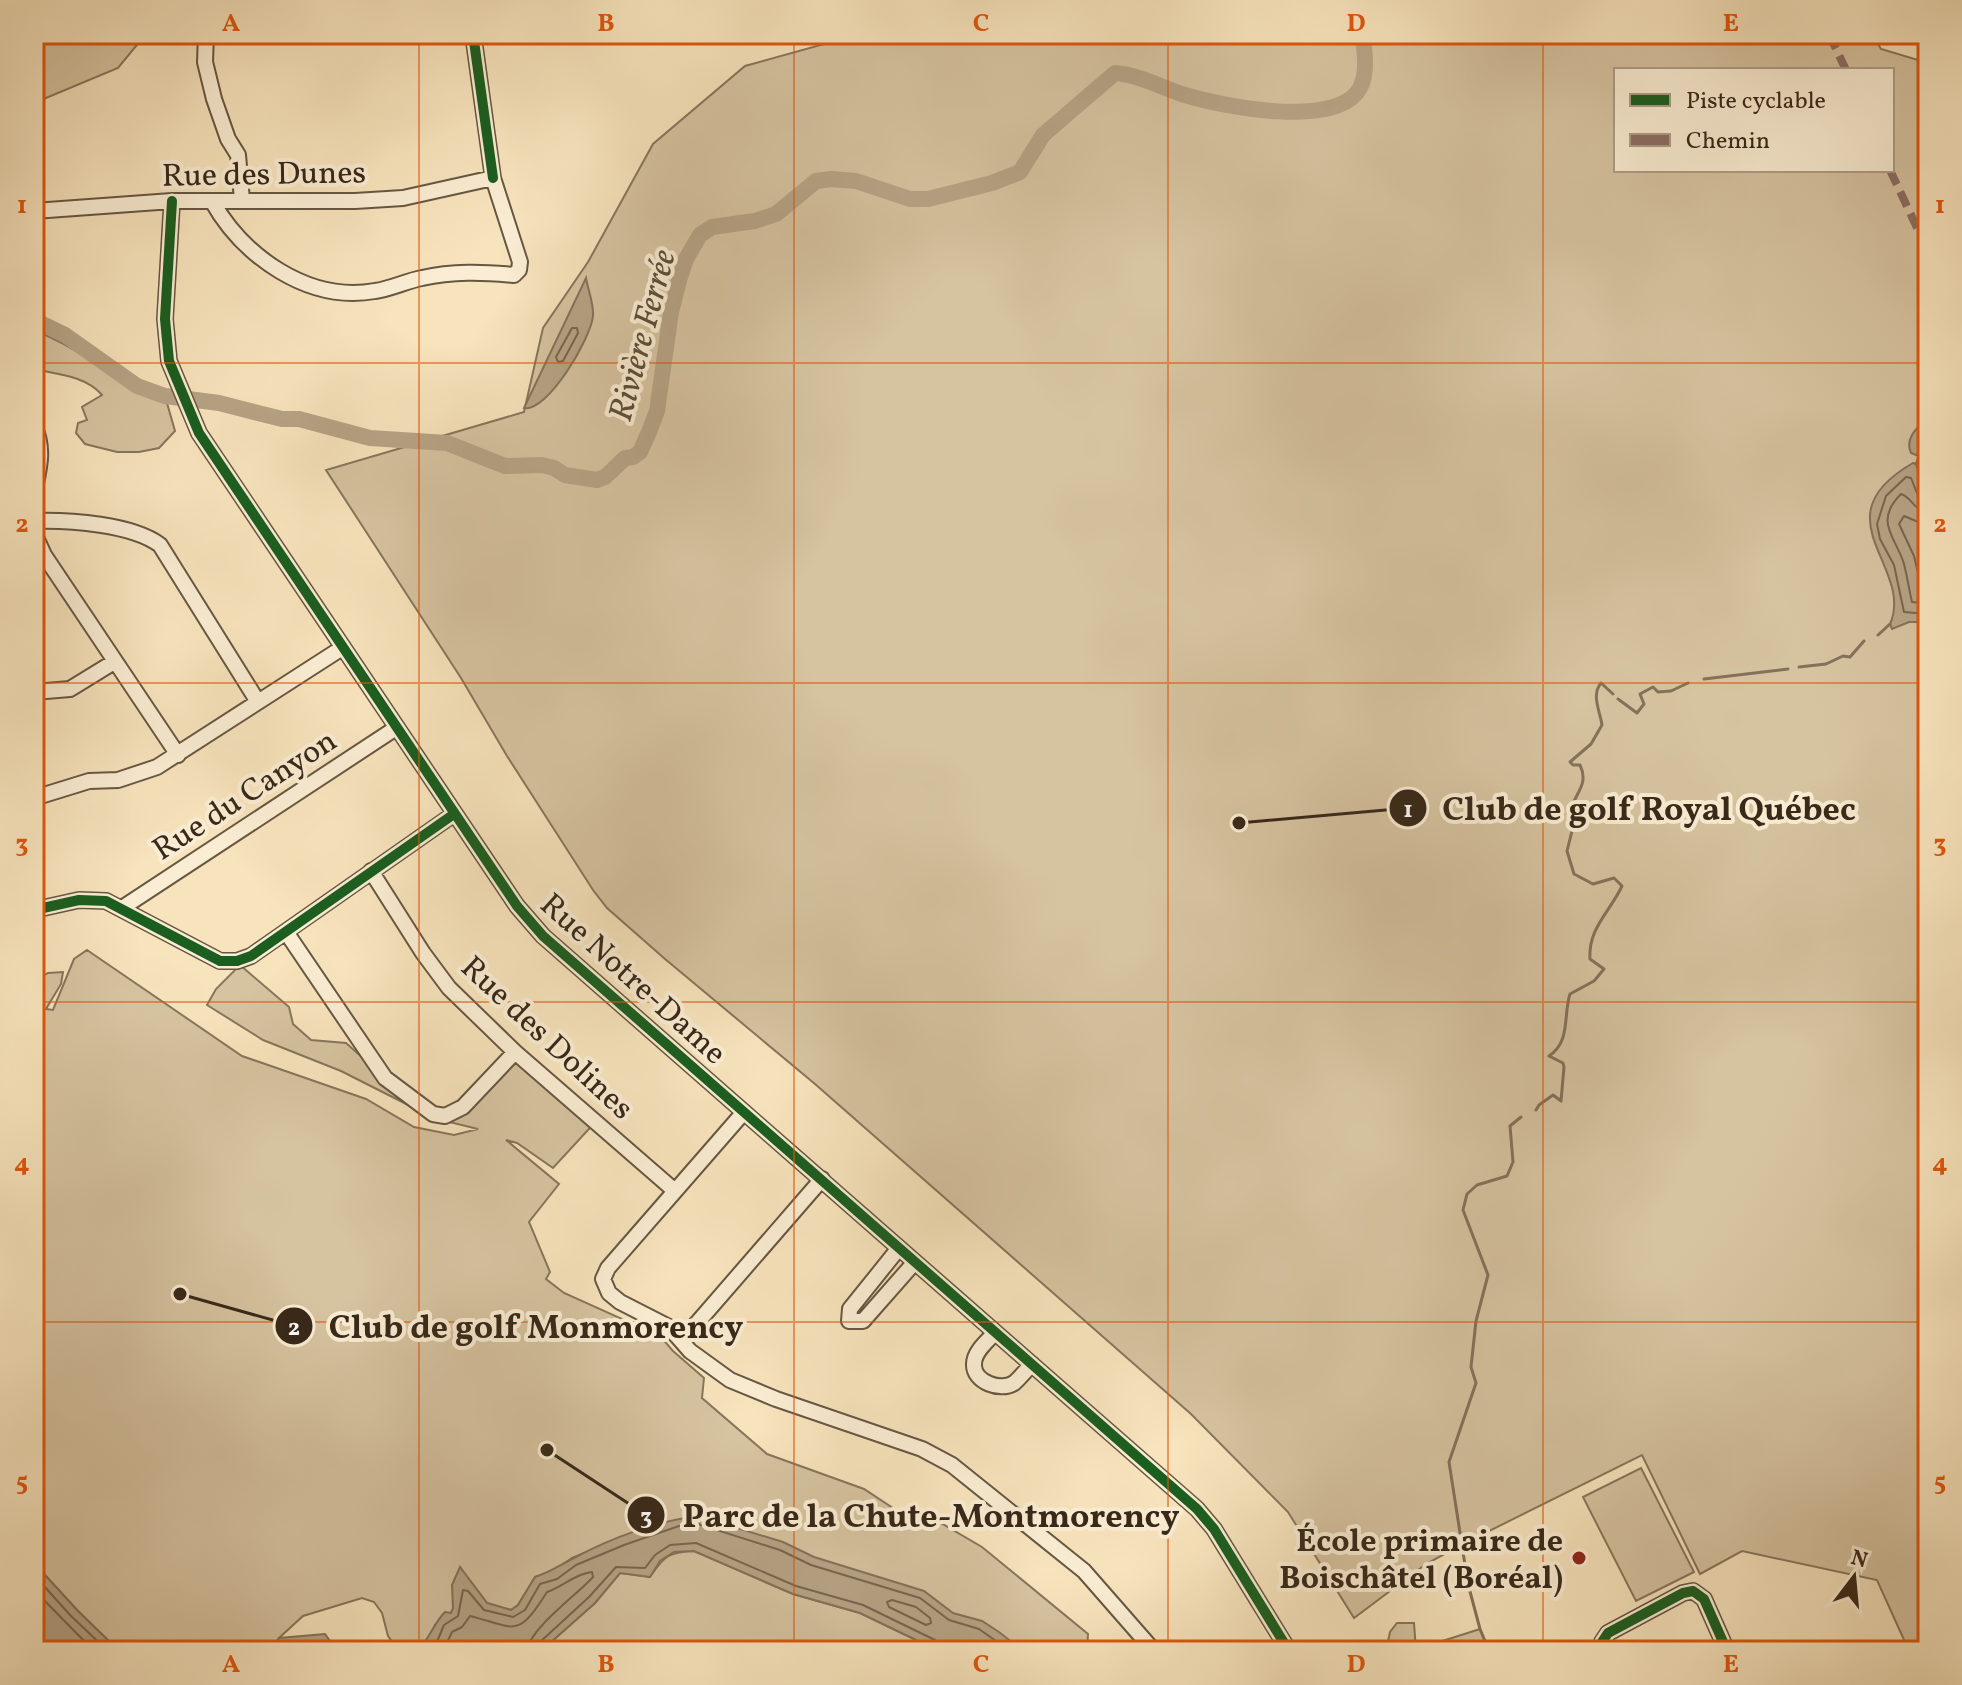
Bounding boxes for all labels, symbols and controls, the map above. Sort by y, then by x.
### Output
text: A [222,6,241,42]
text: B [597,6,615,42]
text: C [973,6,989,42]
text: D [1346,6,1366,42]
text: E [1723,6,1739,42]
legend [1614,68,1894,172]
text: Piste cyclable [1686,85,1826,119]
text: Chemin [1686,125,1770,159]
street label: Rue des Dunes [162,152,367,200]
text: 1 [17,188,27,224]
text: 1 [1935,188,1945,224]
water label: Rivière Ferrée [599,244,690,427]
text: 2 [15,507,29,543]
text: 2 [1933,507,1947,543]
street label: Rue du Canyon [145,720,346,873]
callout: Club de golf Royal Québec [1388,779,1870,837]
text: Club de golf Royal Québec [1442,788,1856,835]
text: 1 [1403,794,1413,828]
text: 3 [15,827,29,863]
text: 3 [1933,827,1947,863]
street label: Rue Notre-Dame [529,884,735,1076]
street label: Rue des Dolines [450,947,642,1131]
text: 4 [14,1146,30,1182]
text: 4 [1932,1146,1948,1182]
callout: Club de golf Monmorency [274,1297,758,1355]
text: Club de golf Monmorency [329,1306,743,1353]
text: 2 [288,1312,300,1346]
text: 5 [16,1465,28,1501]
text: 5 [1934,1465,1946,1501]
callout: Parc de la Chute-Montmorency [626,1486,1196,1544]
text: Parc de la Chute-Montmorency [682,1495,1180,1542]
text: 3 [640,1501,652,1535]
place label: École primaire de Boischâtel (Boréal) [1279,1521,1563,1602]
north arrow [1814,1537,1894,1617]
text: N [1847,1543,1871,1577]
marker: École primaire de Boischâtel (Boréal) [1570,1549,1588,1567]
text: A [222,1647,241,1683]
text: B [597,1647,615,1683]
text: C [973,1647,989,1683]
text: D [1346,1647,1366,1683]
text: E [1723,1647,1739,1683]

